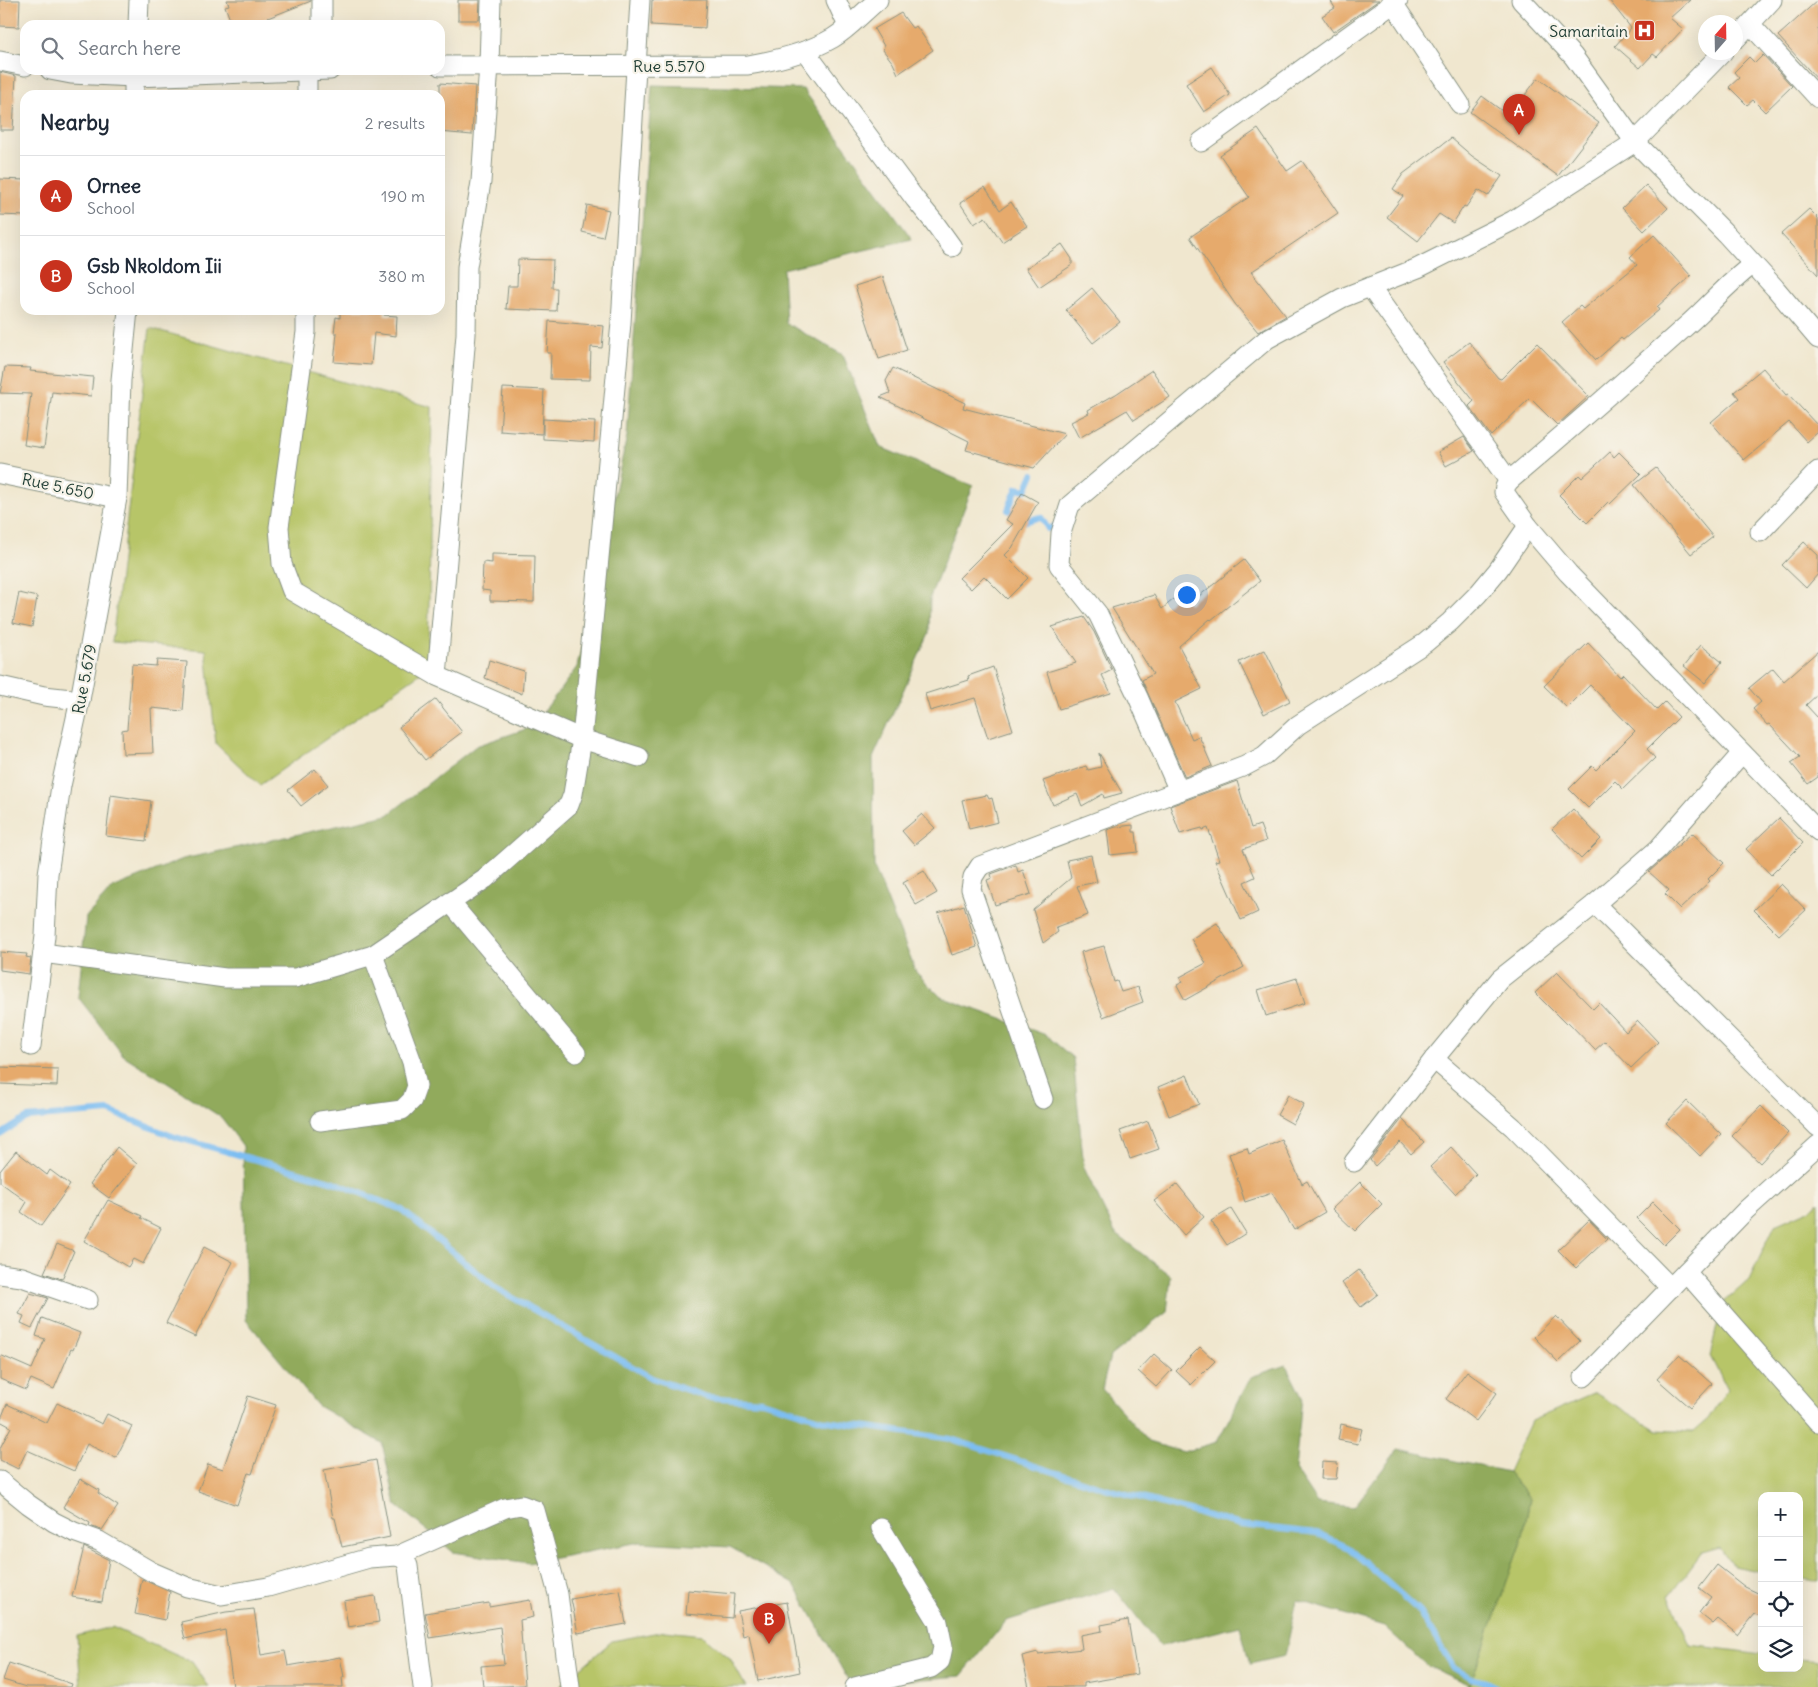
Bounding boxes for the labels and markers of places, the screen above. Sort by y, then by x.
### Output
hospital icon: Samaritain [1632,19,1656,43]
place label: Samaritain [1549,21,1628,41]
pin: A [1503,94,1535,135]
pin: B [753,1603,785,1644]

